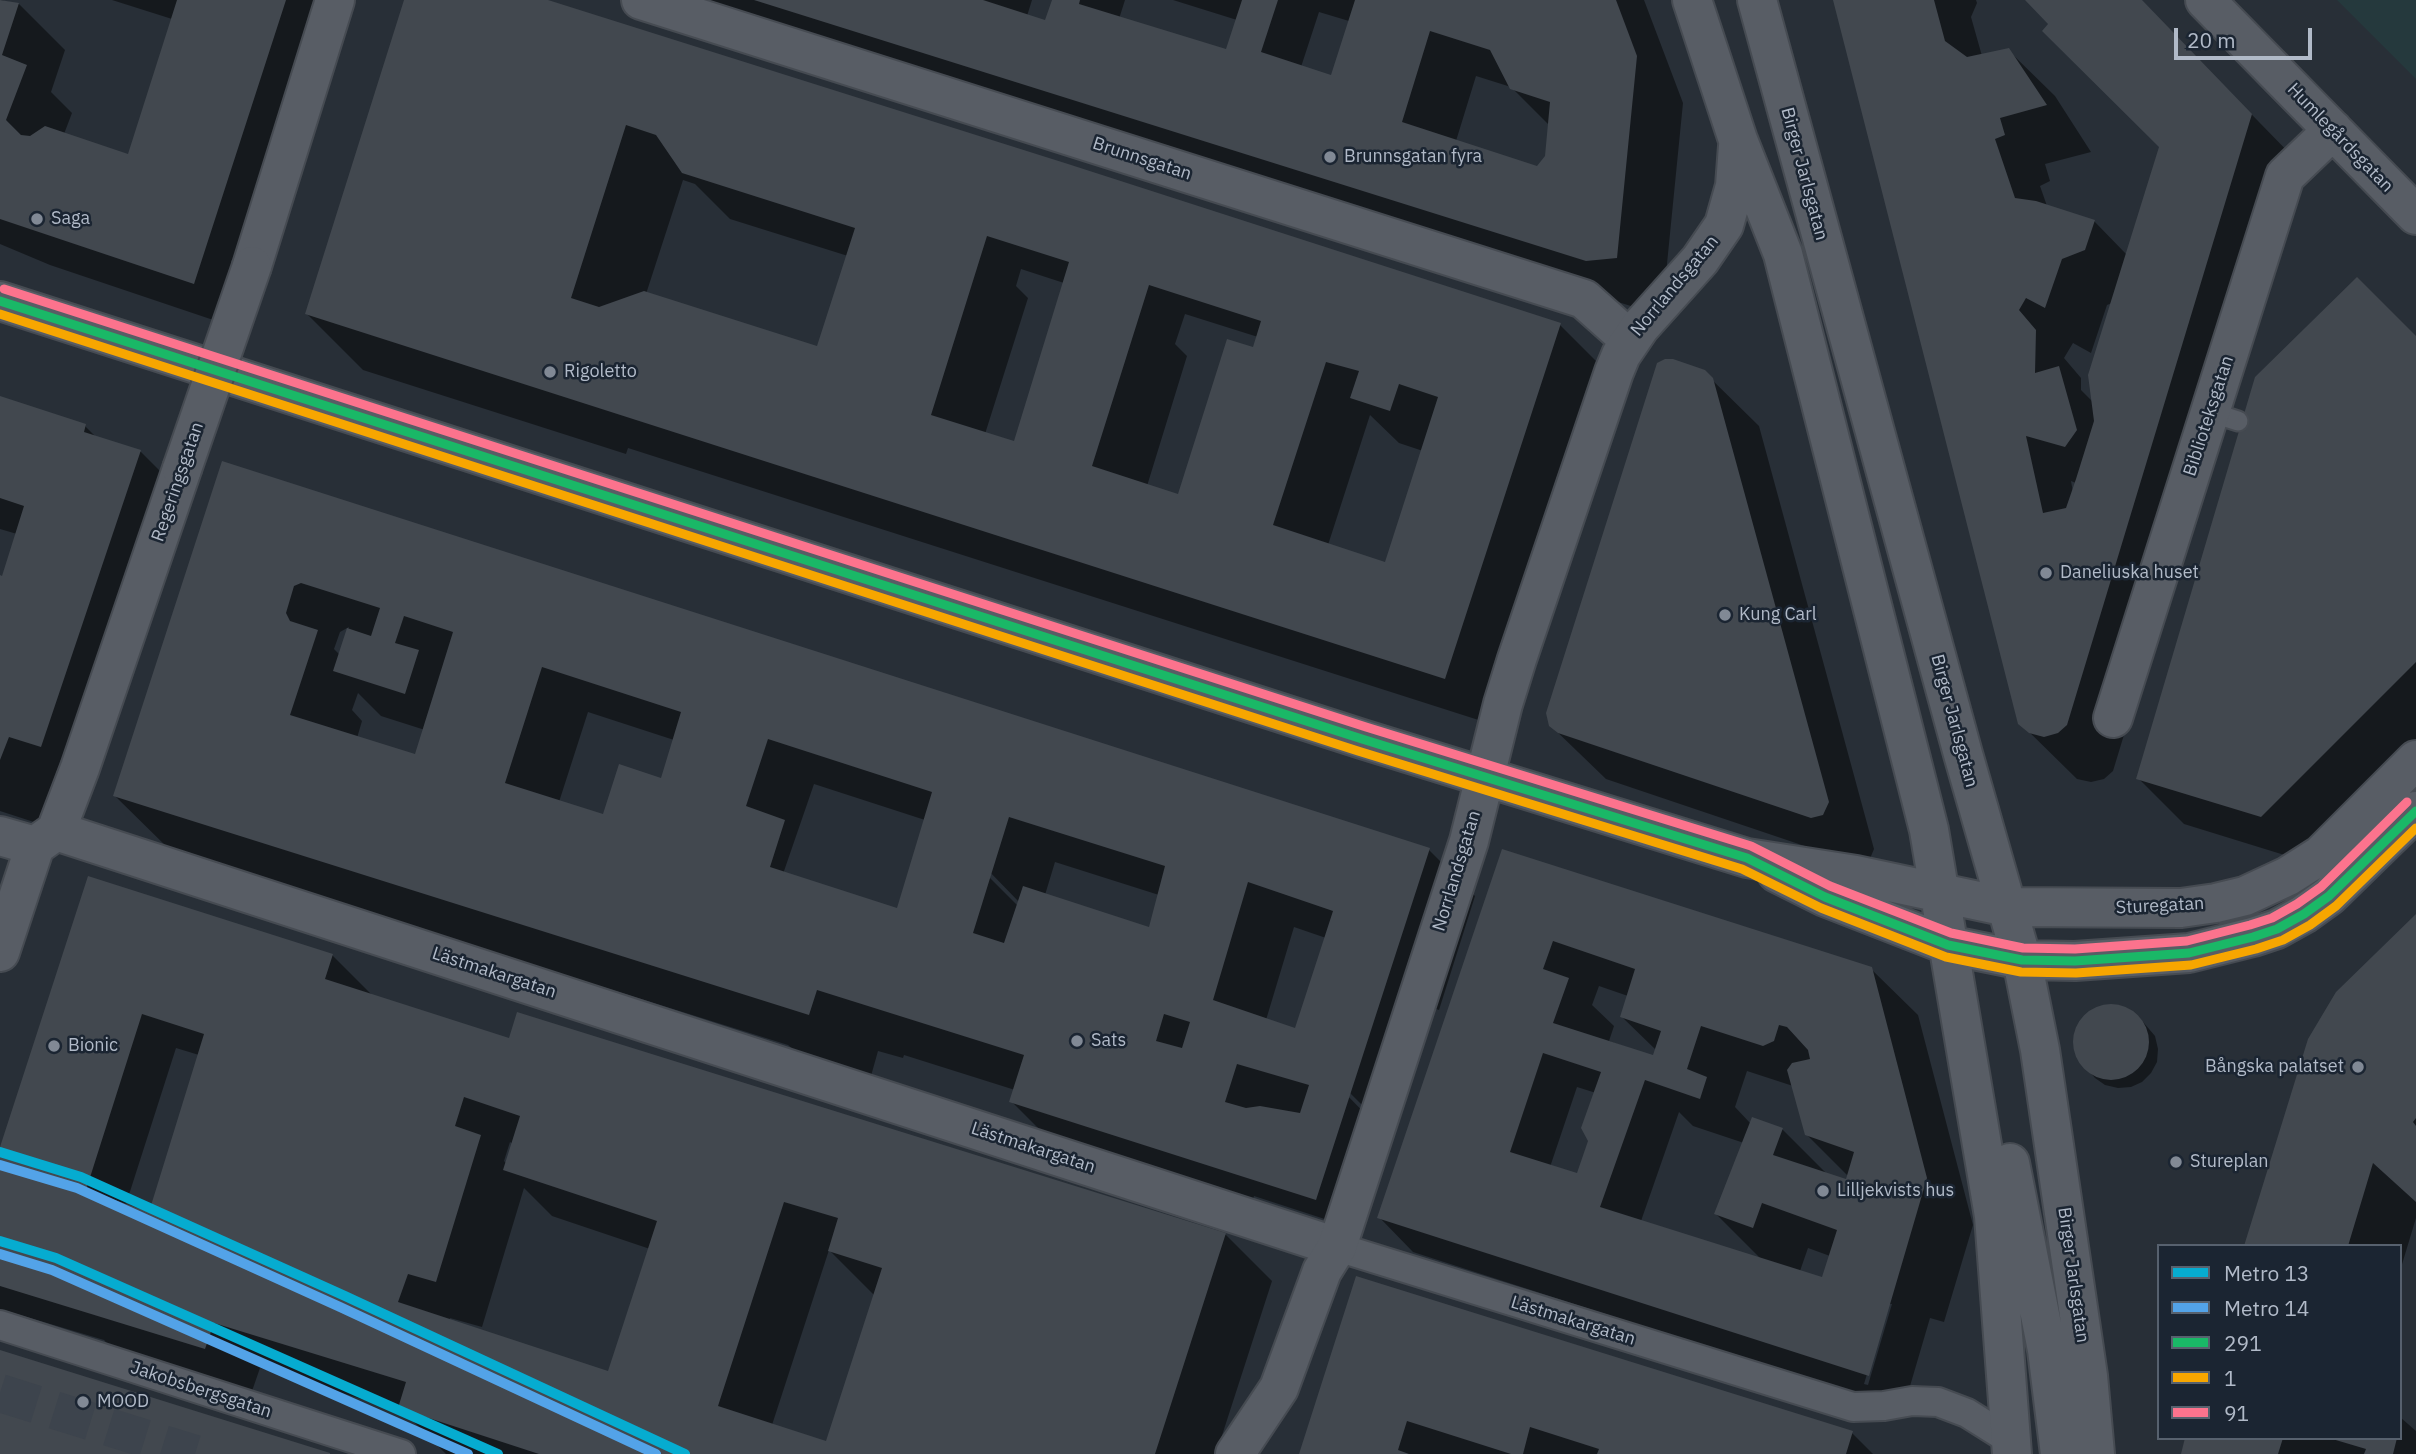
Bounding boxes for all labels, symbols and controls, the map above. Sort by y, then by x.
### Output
scale bar [2178,14,2316,58]
text: 20 m [2187,26,2236,54]
street label: Humlegårdsgatan [2282,79,2398,197]
street label: Birger Jarlsgatan [1776,105,1832,243]
street label: Brunnsgatan [1090,133,1194,185]
place label: Brunnsgatan fyra [1344,146,1482,168]
marker: Brunnsgatan fyra [1322,149,1338,165]
place label: Saga [51,208,90,230]
marker: Saga [29,211,45,227]
street label: Norrlandsgatan [1627,231,1723,341]
street label: Biblioteksgatan [2179,353,2239,479]
place label: Rigoletto [564,361,637,383]
marker: Rigoletto [542,364,558,380]
street label: Regeringsgatan [147,419,209,545]
place label: Daneliuska huset [2060,562,2199,584]
marker: Daneliuska huset [2038,565,2054,581]
place label: Kung Carl [1739,604,1817,626]
marker: Kung Carl [1717,607,1733,623]
street label: Birger Jarlsgatan [1926,652,1982,790]
street label: Norrlandsgatan [1428,808,1486,934]
street label: Sturegatan [2115,893,2205,919]
street label: Lästmakargatan [429,943,559,1003]
place label: Sats [1091,1030,1126,1052]
marker: Sats [1069,1033,1085,1049]
place label: Bionic [68,1035,118,1057]
marker: Bionic [46,1038,62,1054]
place label: Bångska palatset [2205,1056,2344,1078]
marker: Bångska palatset [2350,1059,2366,1075]
street label: Lästmakargatan [968,1118,1098,1178]
place label: Stureplan [2190,1151,2269,1173]
marker: Stureplan [2168,1154,2184,1170]
place label: Lilljekvists hus [1837,1180,1954,1202]
marker: Lilljekvists hus [1815,1183,1831,1199]
street label: Birger Jarlsgatan [2053,1206,2093,1344]
legend [2157,1244,2402,1440]
text: Metro 13 [2224,1259,2309,1287]
street label: Lästmakargatan [1508,1292,1638,1350]
text: Metro 14 [2224,1294,2309,1322]
text: 291 [2224,1329,2262,1357]
street label: Jakobsbergsgatan [128,1357,274,1423]
text: 1 [2224,1364,2237,1392]
place label: MOOD [97,1391,149,1413]
marker: MOOD [75,1394,91,1410]
text: 91 [2224,1399,2249,1427]

